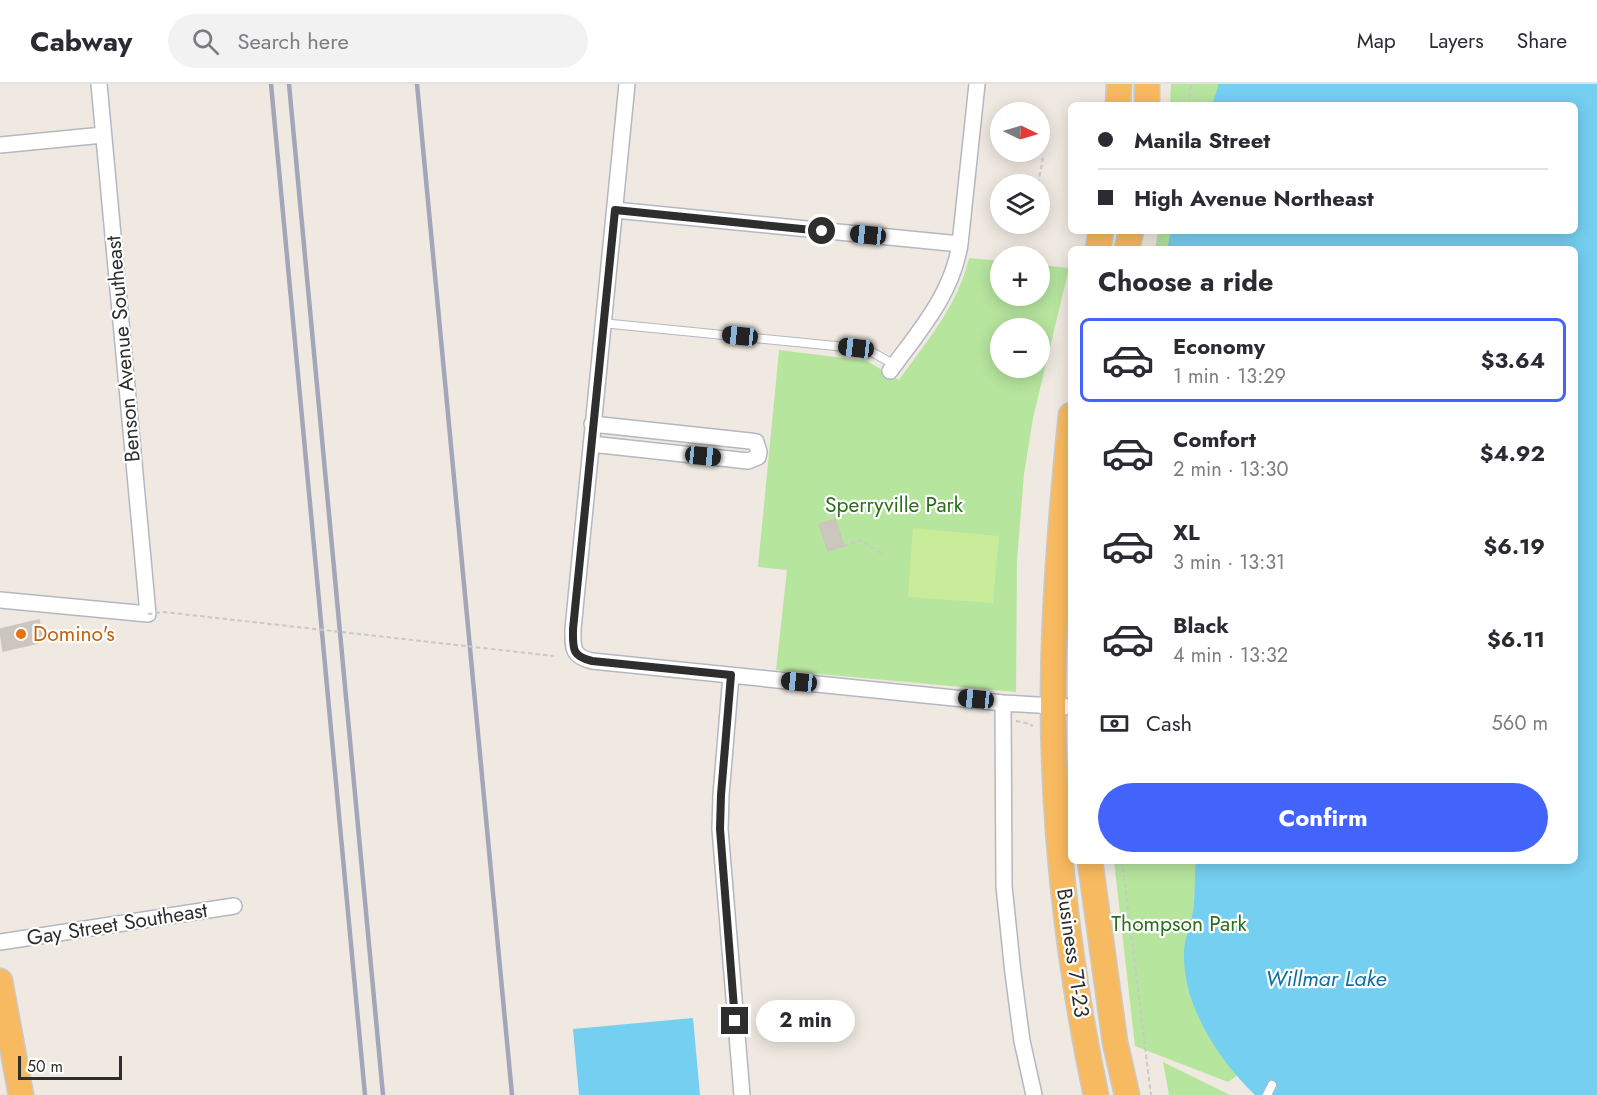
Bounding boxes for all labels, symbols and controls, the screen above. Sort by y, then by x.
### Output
search box [168,14,588,68]
text: Cabway [30,21,132,62]
icon: search [189,25,222,58]
text: Search here [237,25,349,57]
text: Map [1357,26,1396,56]
text: Layers [1429,26,1484,56]
text: Share [1517,26,1567,56]
north arrow [990,102,1050,162]
map controls [990,102,1050,378]
text: Manila Street [1134,124,1270,156]
button: layers [990,174,1050,234]
text: High Avenue Northeast [1134,182,1374,214]
route start [808,217,835,244]
car [849,224,887,246]
street label: Benson Avenue Southeast [98,235,148,463]
button: + [990,246,1050,306]
text: Choose a ride [1098,262,1273,301]
button: − [990,318,1050,378]
car [721,325,759,347]
text: Economy [1173,330,1265,362]
icon: car [1101,333,1155,387]
car [837,337,875,359]
text: $3.64 [1481,344,1545,376]
text: 1 min · 13:29 [1173,362,1286,391]
text: Comfort [1173,423,1256,455]
icon: car [1101,426,1155,480]
text: $4.92 [1480,437,1545,469]
car [684,445,722,467]
text: 2 min · 13:30 [1173,455,1289,484]
park label: Sperryville Park [825,490,964,520]
text: XL [1173,516,1200,548]
icon: car [1101,519,1155,573]
text: $6.19 [1484,530,1545,562]
text: 3 min · 13:31 [1173,548,1285,577]
text: Black [1173,609,1229,641]
icon: car [1101,612,1155,666]
place label: Domino's [33,619,115,649]
text: $6.11 [1487,623,1545,655]
marker: Domino's [14,627,28,641]
text: 4 min · 13:32 [1173,641,1288,670]
car [780,671,818,693]
car [957,688,995,710]
icon: cash [1098,707,1131,740]
text: Cash [1146,707,1192,739]
text: 560 m [1492,709,1548,738]
button: Confirm [1098,783,1548,852]
street label: Business 71-23 [1049,887,1097,1019]
street label: Gay Street Southeast [24,895,210,953]
park label: Thompson Park [1111,909,1247,939]
water label: Willmar Lake [1265,962,1387,994]
callout: 2 min [756,1000,855,1042]
text: 2 min [779,1006,832,1035]
route end [721,1007,748,1034]
scale bar [18,1053,122,1080]
text: 50 m [27,1055,63,1078]

